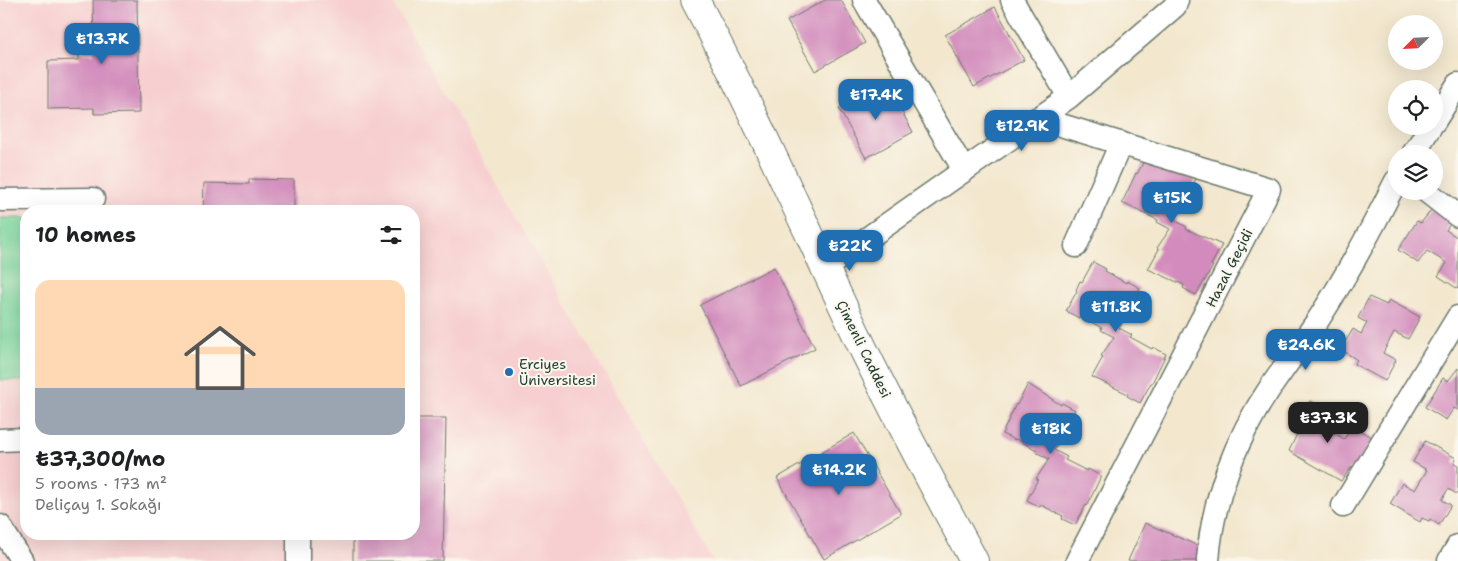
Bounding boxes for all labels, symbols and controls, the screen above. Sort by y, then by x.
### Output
north arrow [1388,15,1442,70]
map controls [1388,15,1443,200]
pin: ₺13.7K [61,22,143,65]
text: ₺13.7K [75,28,129,49]
pin: ₺17.4K [835,78,917,121]
button: locate [1388,80,1443,135]
text: ₺17.4K [849,84,903,105]
pin: ₺12.9K [981,110,1063,152]
text: ₺12.9K [995,115,1049,136]
button: layers [1388,145,1443,200]
pin: ₺15K [1142,182,1202,224]
text: ₺15K [1153,187,1191,208]
text: 10 homes [35,221,136,249]
icon: filters [377,221,405,249]
street label: Hazal Geçidi [1201,226,1257,310]
pin: ₺22K [820,230,880,272]
text: ₺22K [828,235,872,256]
pin: ₺11.8K [1075,290,1157,333]
text: ₺11.8K [1091,296,1141,317]
street label: Çimenli Caddesi [833,297,895,401]
icon: home [175,313,265,403]
pin: ₺24.6K [1265,328,1347,371]
text: ₺24.6K [1277,334,1335,355]
place label: Erciyes Üniversitesi [519,355,596,389]
marker: Erciyes Üniversitesi [503,366,515,378]
pin: ₺37.3K [1287,402,1369,444]
text: ₺37.3K [1299,407,1357,428]
pin: ₺18K [1021,412,1081,455]
text: ₺18K [1031,418,1071,439]
text: ₺37,300/mo [35,445,165,473]
pin: ₺14.2K [798,454,880,496]
text: ₺14.2K [812,459,866,480]
text: 5 rooms · 173 m² [35,473,167,494]
text: Deliçay 1. Sokağı [35,494,161,515]

